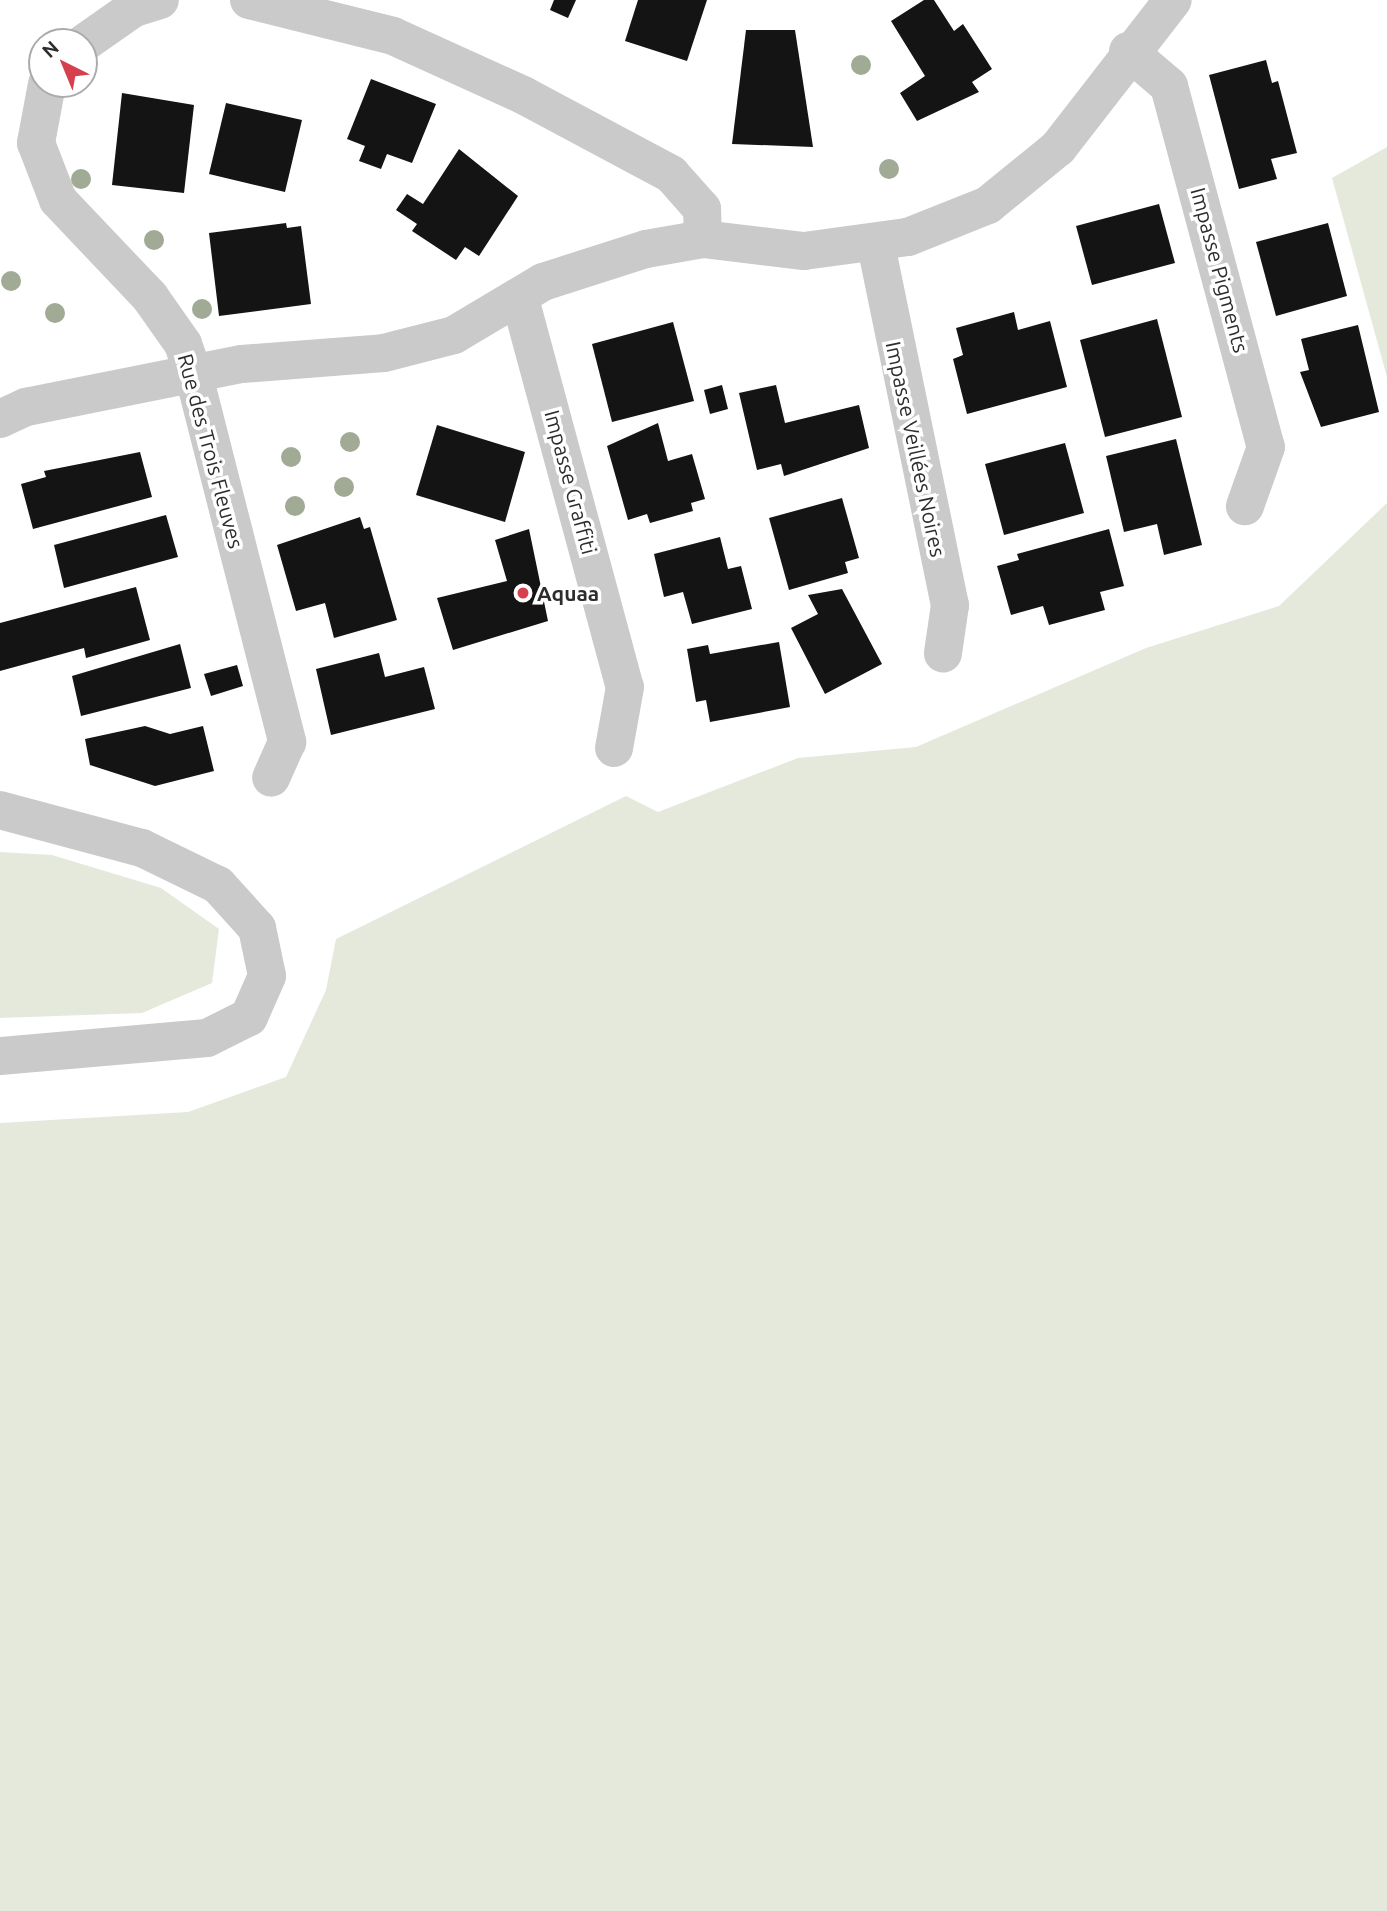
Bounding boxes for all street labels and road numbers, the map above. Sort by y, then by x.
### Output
street label: Impasse Pigments [1186,185,1254,355]
street label: Impasse Veillées Noires [881,339,951,559]
street label: Rue des Trois Fleuves [173,351,249,551]
street label: Impasse Graffiti [540,407,602,557]

